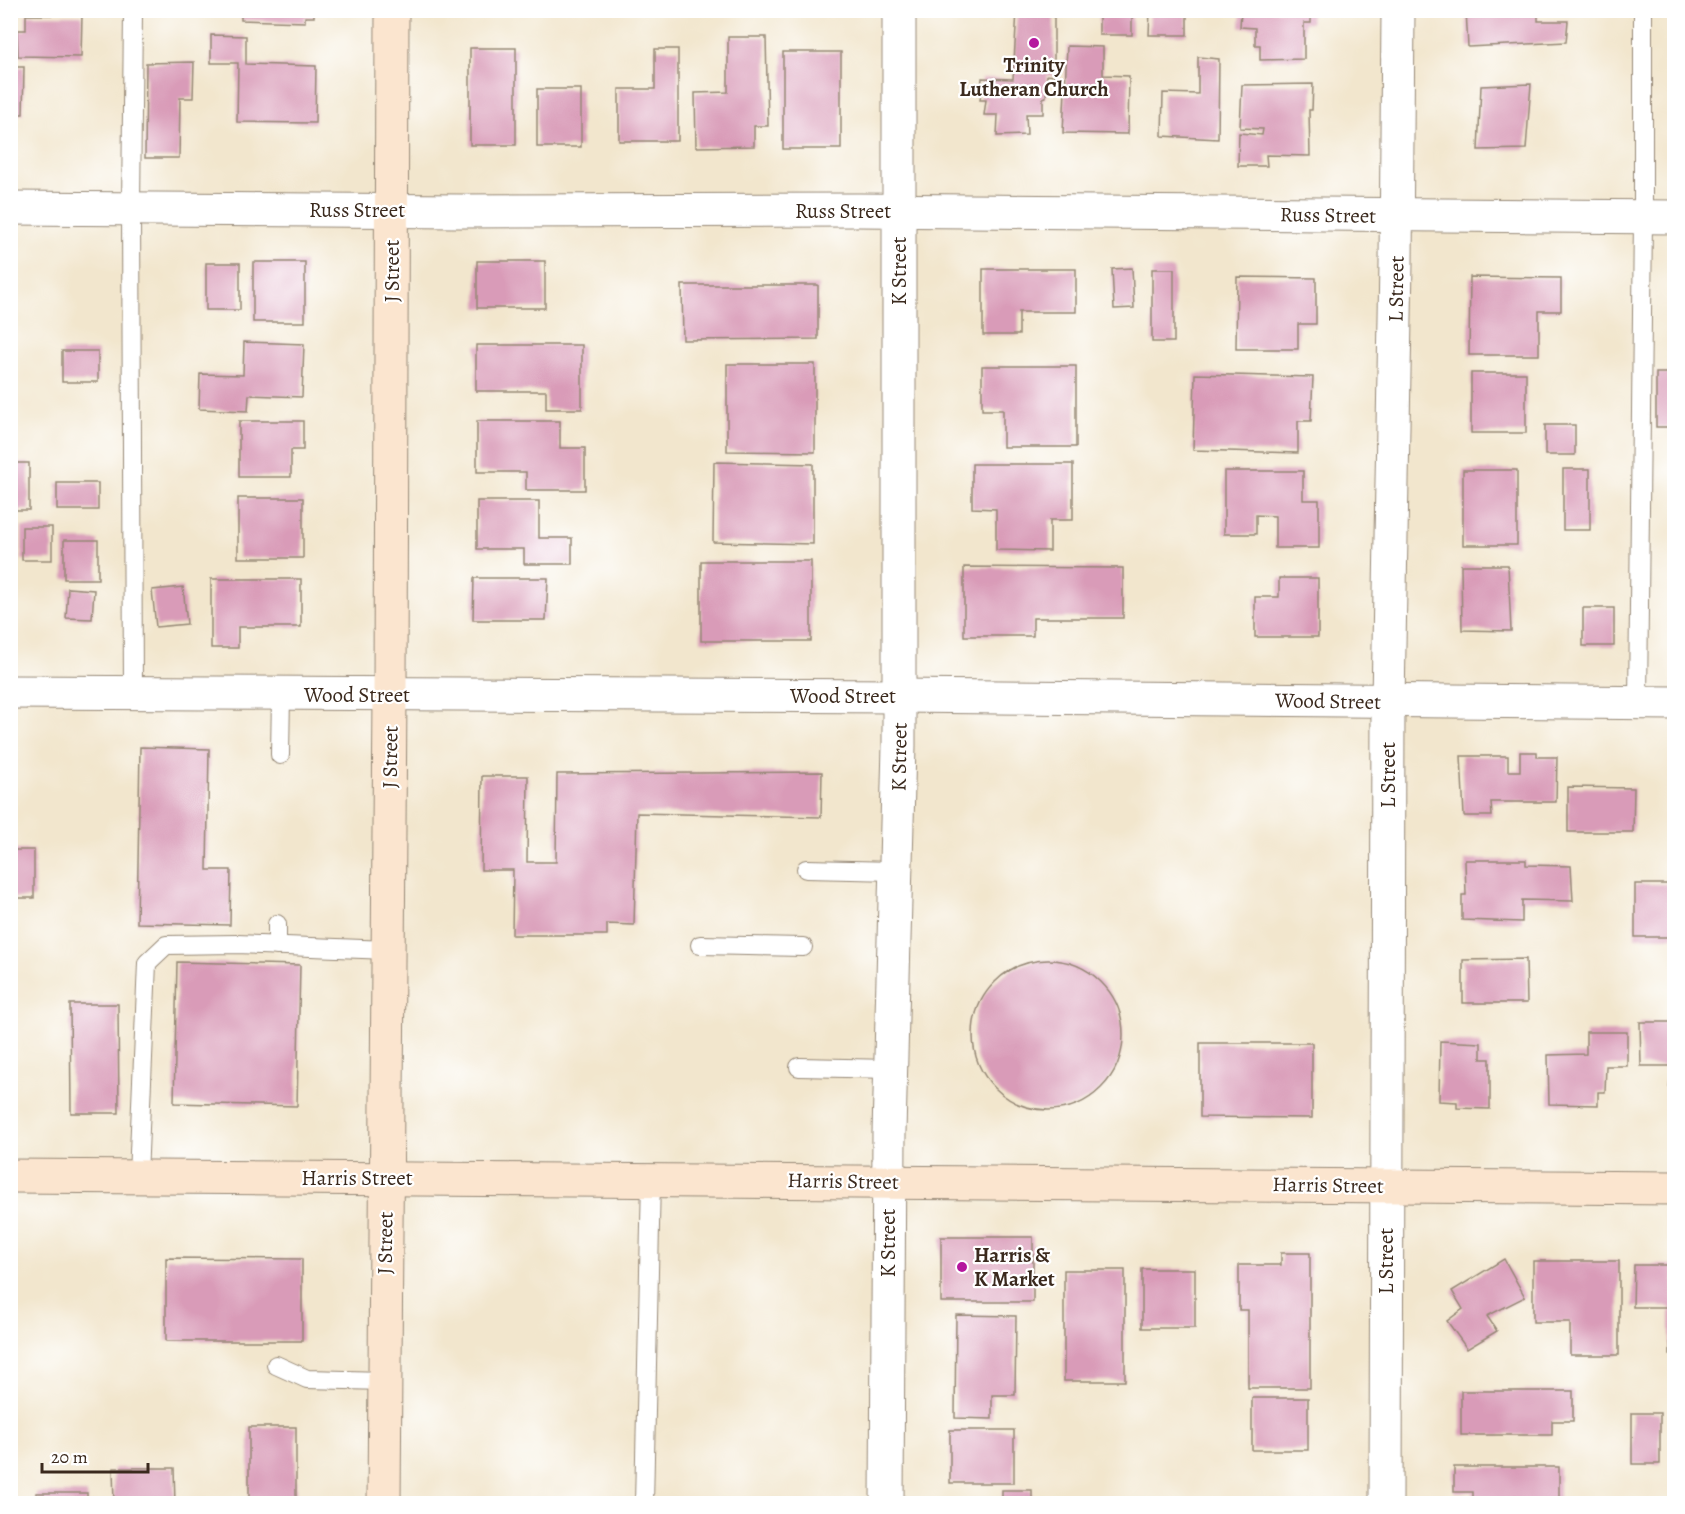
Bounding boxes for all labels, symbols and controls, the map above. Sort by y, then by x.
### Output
marker: Trinity Lutheran Church [1027,36,1041,50]
place label: Trinity Lutheran Church [959,51,1109,103]
street label: Russ Street [309,196,405,224]
street label: Russ Street [795,197,891,225]
street label: Russ Street [1280,200,1376,230]
street label: K Street [885,236,913,306]
street label: J Street [378,240,406,302]
street label: L Street [1381,255,1411,322]
street label: Wood Street [303,681,410,709]
street label: Wood Street [789,682,896,710]
street label: Wood Street [1274,686,1381,716]
street label: K Street [884,722,914,792]
street label: J Street [375,725,405,789]
street label: L Street [1374,742,1402,808]
street label: Harris Street [301,1164,413,1192]
street label: Harris Street [787,1166,899,1196]
street label: Harris Street [1272,1170,1384,1200]
street label: K Street [874,1208,902,1278]
street label: J Street [370,1211,400,1275]
street label: L Street [1372,1228,1400,1294]
place label: Harris & K Market [974,1241,1055,1293]
marker: Harris & K Market [955,1260,969,1274]
scale bar [42,1436,148,1474]
text: 20 m [51,1445,88,1469]

